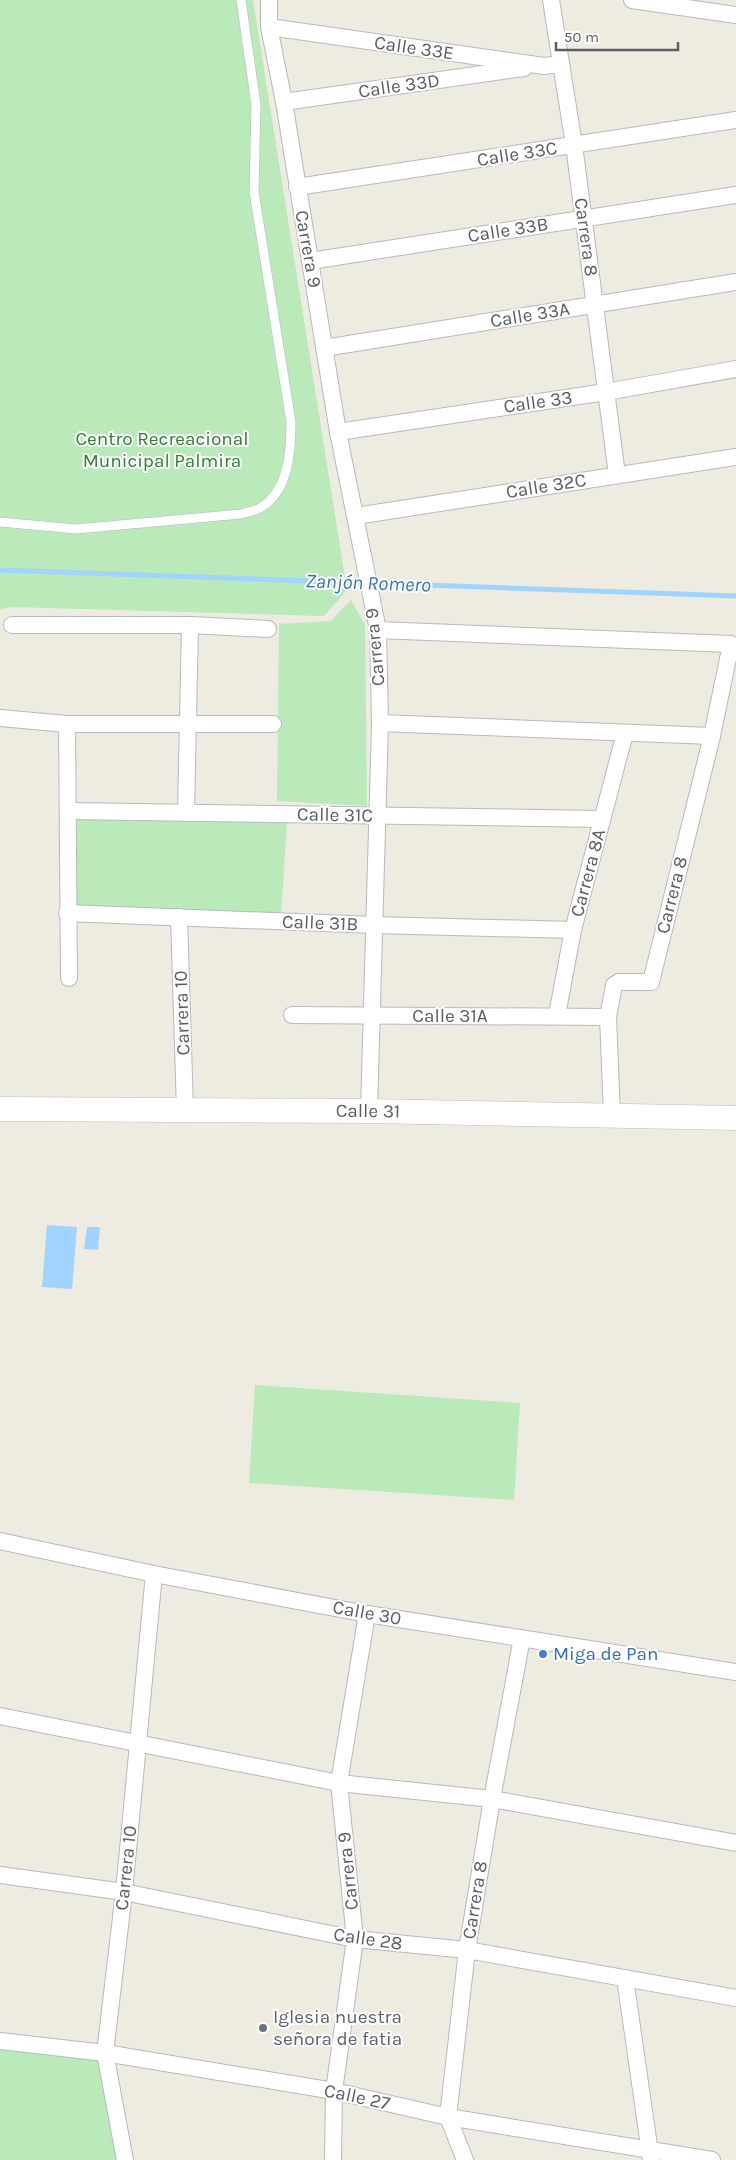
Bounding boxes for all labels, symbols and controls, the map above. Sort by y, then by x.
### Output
scale bar [556,20,678,52]
text: 50 m [564,28,599,46]
street label: Calle 33E [373,32,455,64]
street label: Calle 33D [357,69,441,103]
street label: Calle 33C [475,137,559,171]
street label: Carrera 8 [570,196,602,278]
street label: Carrera 9 [290,208,326,290]
street label: Calle 33B [466,213,550,247]
street label: Calle 33A [489,298,571,332]
street label: Calle 33 [502,386,574,418]
park label: Centro Recreacional Municipal Palmira [75,428,249,472]
street label: Calle 32C [504,469,588,503]
water label: Zanjón Romero [305,569,431,597]
street label: Carrera 9 [361,607,389,687]
street label: Calle 31C [297,803,373,827]
street label: Carrera 8A [566,827,610,919]
street label: Carrera 8 [652,854,692,936]
street label: Calle 31B [281,911,359,935]
street label: Carrera 10 [170,970,194,1056]
street label: Calle 31A [412,1005,488,1027]
street label: Calle 31 [336,1100,400,1123]
street label: Calle 30 [331,1596,403,1630]
place label: Miga de Pan [553,1643,658,1665]
marker: Miga de Pan [537,1648,549,1660]
street label: Carrera 10 [111,1825,141,1911]
street label: Carrera 9 [333,1831,363,1911]
street label: Carrera 8 [458,1859,492,1941]
street label: Calle 28 [332,1923,404,1955]
place label: Iglesia nuestra señora de fatia [273,2006,402,2050]
marker: Iglesia nuestra señora de fatia [257,2022,269,2034]
street label: Calle 27 [322,2079,392,2115]

